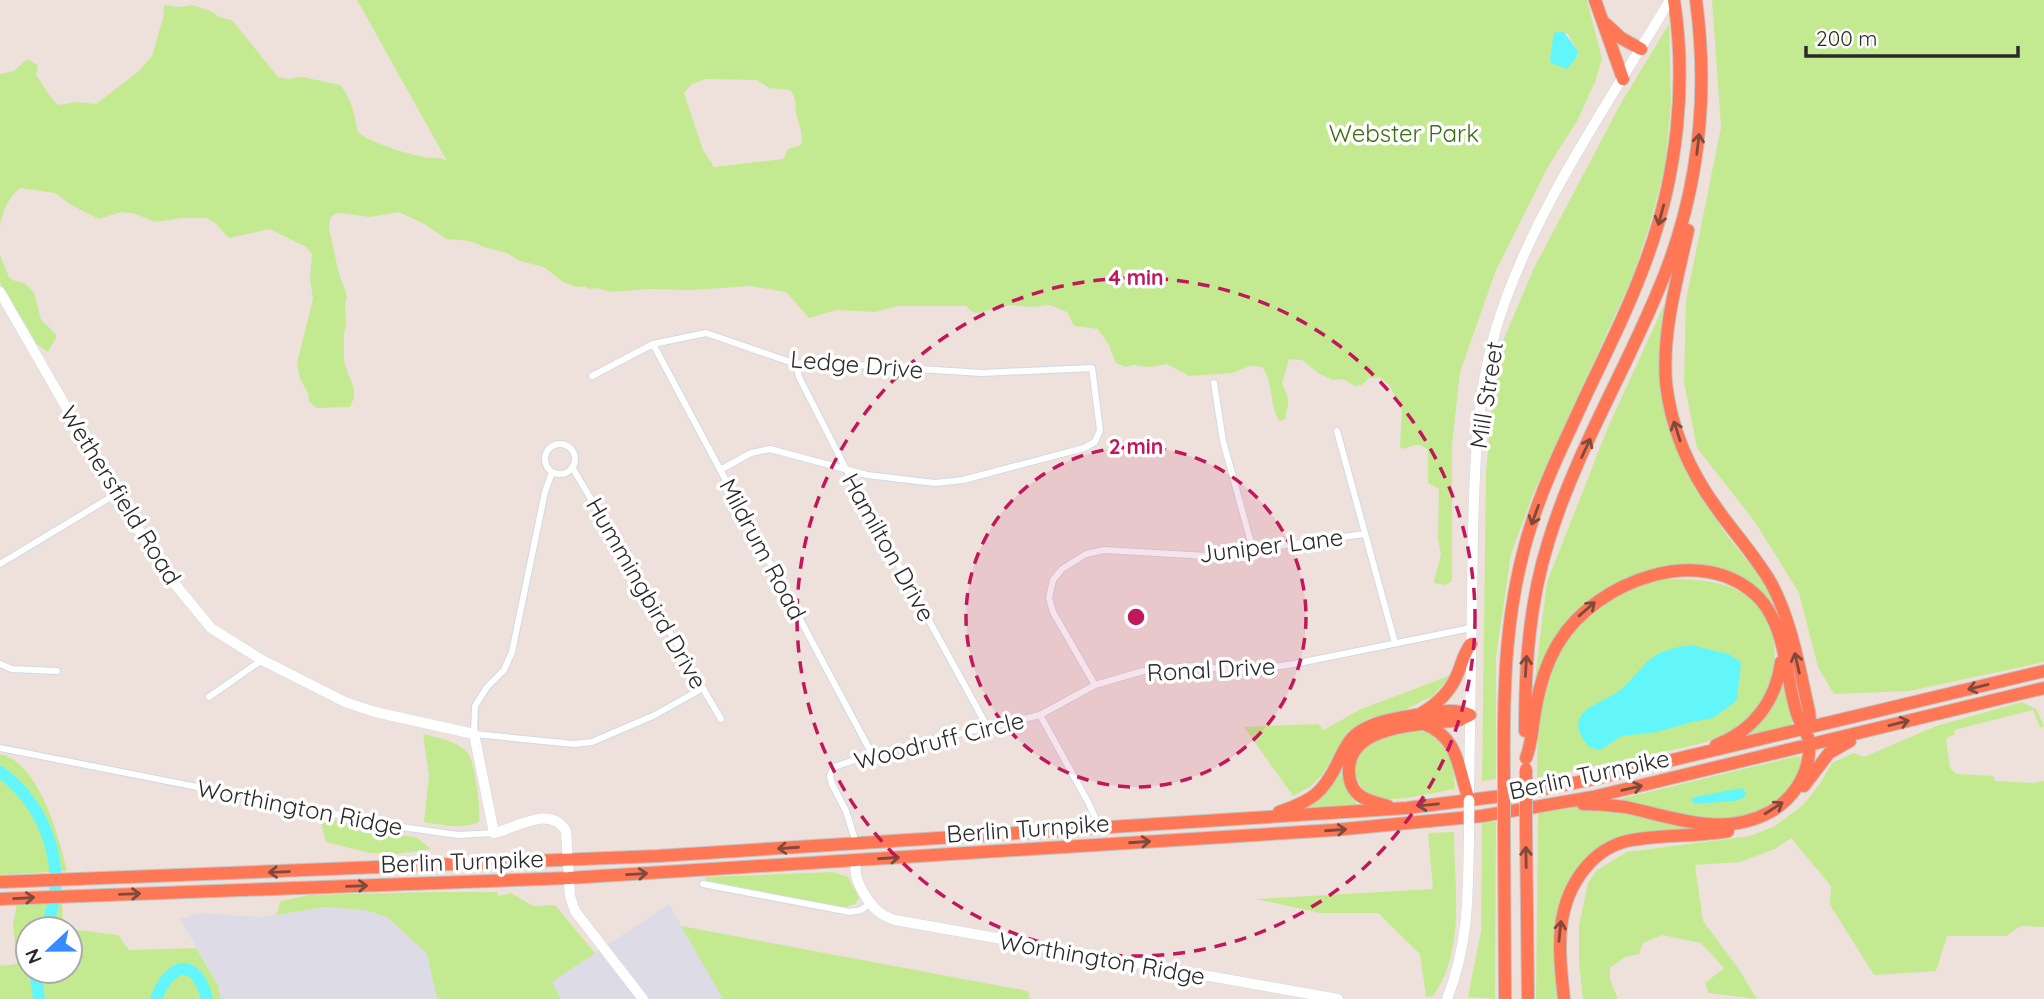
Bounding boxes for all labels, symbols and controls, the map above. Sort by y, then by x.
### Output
scale bar [1806,14,2018,58]
text: 200 m [1816,25,1878,51]
park label: Webster Park [1329,118,1479,148]
one-way arrow [1691,133,1704,156]
one-way arrow [1654,203,1667,226]
text: 4 min [1108,264,1164,290]
street label: Mill Street [1463,339,1509,451]
street label: Ledge Drive [789,343,925,385]
street label: Wethersfield Road [54,400,188,590]
one-way arrow [1669,421,1682,443]
text: 2 min [1109,433,1163,459]
one-way arrow [1580,438,1593,459]
street label: Hamilton Drive [836,468,942,626]
street label: Mildrum Road [713,473,813,625]
street label: Hummingbird Drive [580,492,714,694]
one-way arrow [1527,503,1540,525]
street label: Juniper Lane [1197,521,1345,569]
one-way arrow [1578,601,1596,617]
centre of rings [1124,605,1148,629]
street label: Ronal Drive [1146,651,1276,687]
one-way arrow [1790,652,1804,675]
one-way arrow [1520,654,1533,677]
one-way arrow [1967,681,1990,694]
street label: Woodruff Circle [851,704,1027,776]
one-way arrow [1888,716,1910,729]
street label: Berlin Turnpike [1506,742,1672,806]
street label: Worthington Ridge [195,772,405,842]
one-way arrow [1620,781,1643,794]
one-way arrow [1417,799,1440,812]
one-way arrow [1764,801,1784,815]
street label: Berlin Turnpike [945,807,1111,849]
one-way arrow [1324,823,1346,836]
one-way arrow [1128,836,1151,849]
one-way arrow [777,842,799,855]
street label: Berlin Turnpike [380,843,544,879]
one-way arrow [1520,846,1533,869]
one-way arrow [877,851,899,864]
one-way arrow [268,865,291,878]
one-way arrow [625,867,648,880]
one-way arrow [345,879,368,893]
one-way arrow [118,888,141,901]
one-way arrow [13,892,36,905]
north arrow [14,915,84,985]
one-way arrow [1554,920,1567,943]
street label: Worthington Ridge [996,925,1208,991]
text: N [19,945,47,967]

